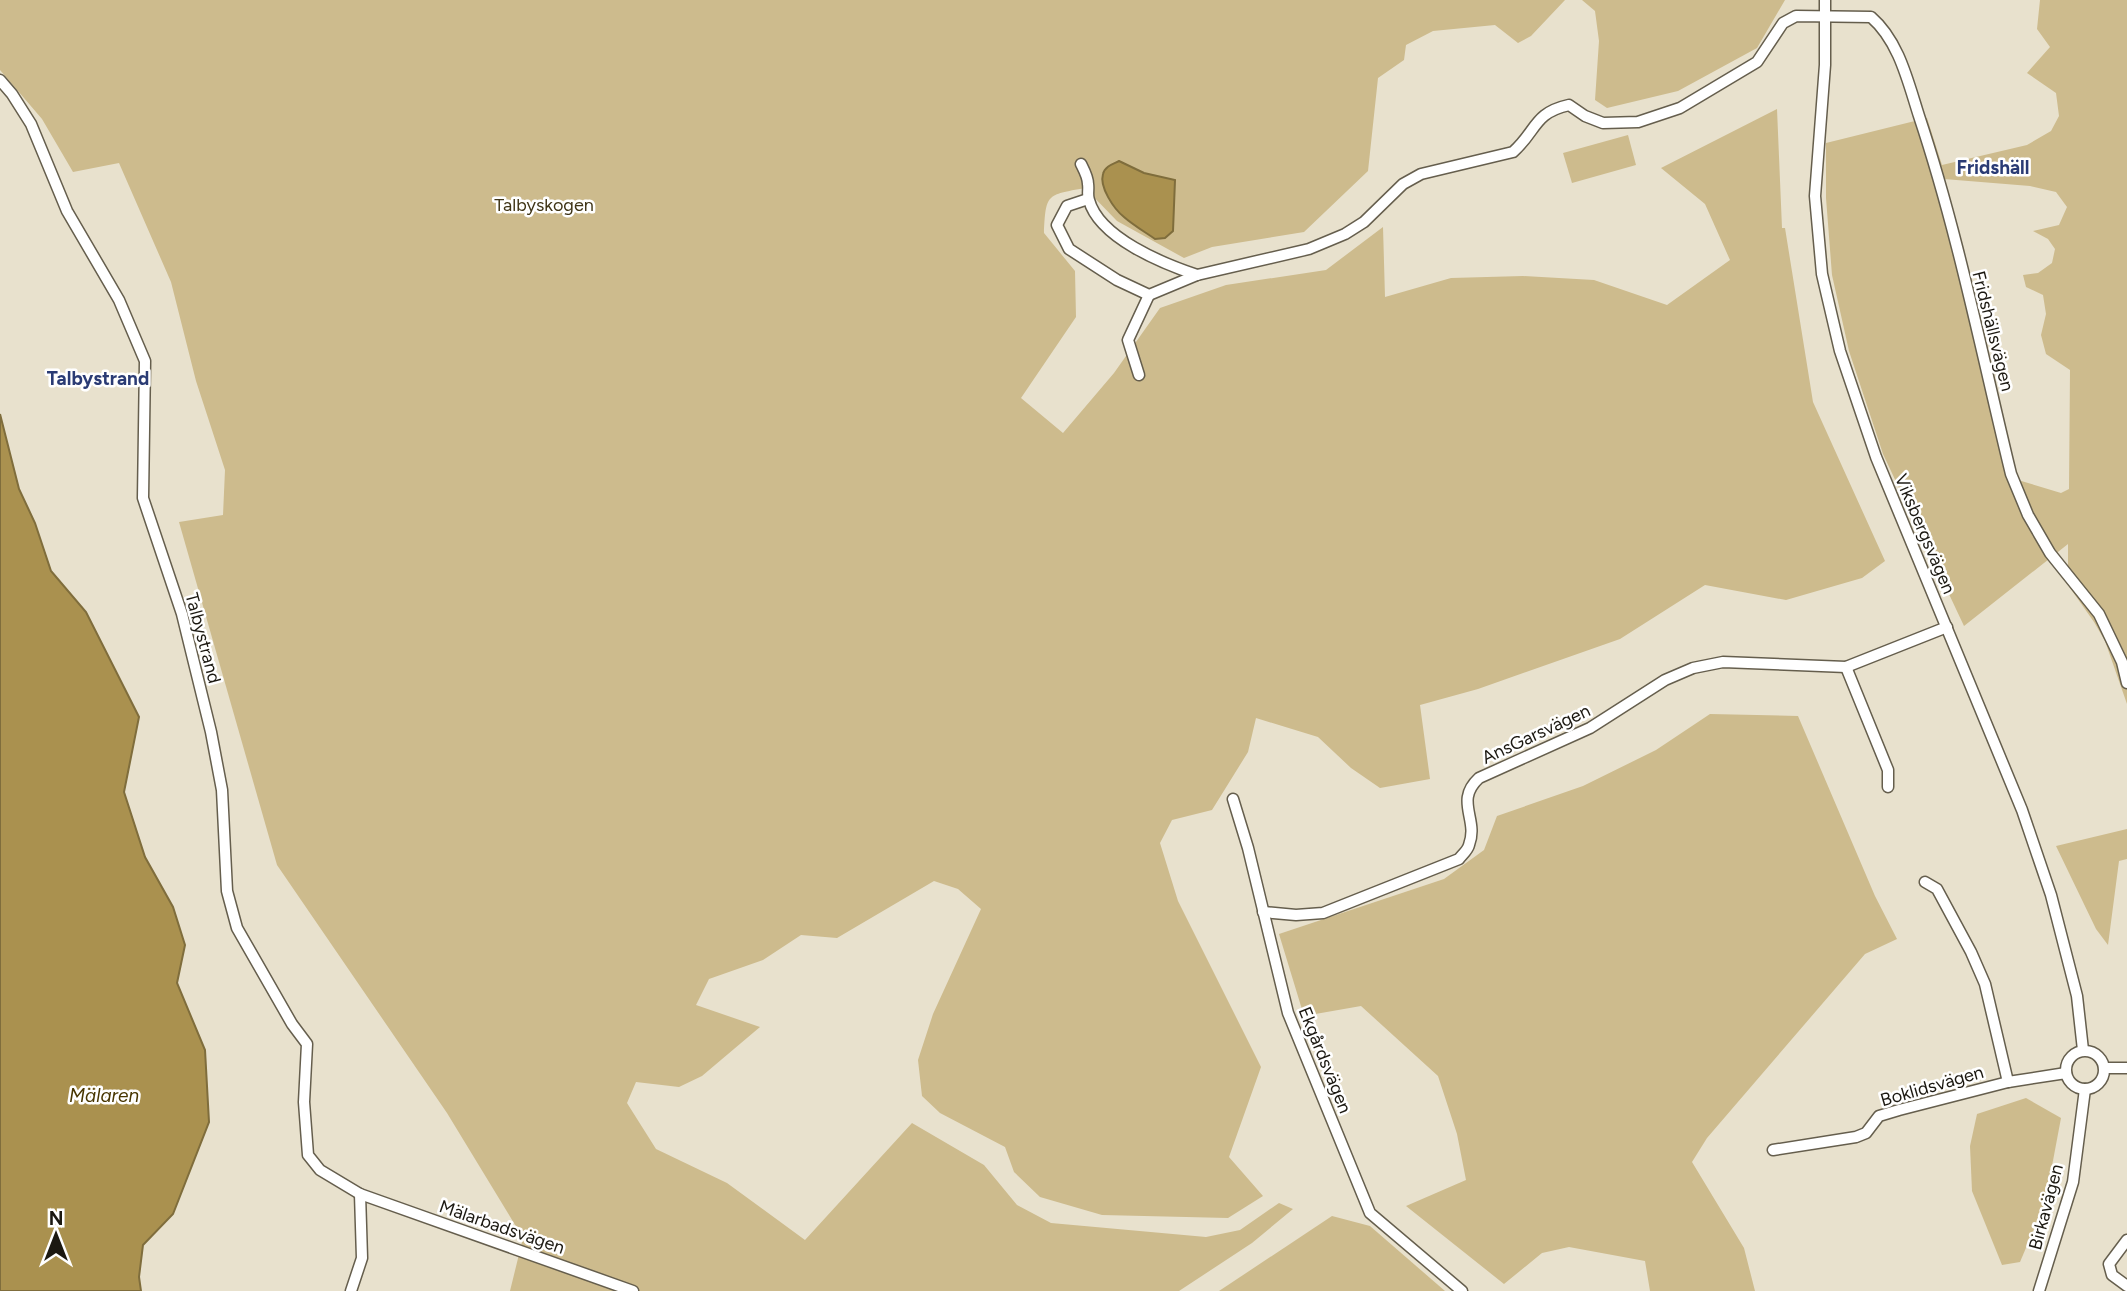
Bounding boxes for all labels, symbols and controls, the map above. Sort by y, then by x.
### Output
district label: Fridshäll [1957,156,2029,179]
park label: Talbyskogen [494,194,594,216]
street label: Fridshällsvägen [1967,269,2019,393]
district label: Talbystrand [47,367,149,390]
street label: Viksbergsvägen [1890,471,1960,597]
street label: Talbystrand [180,590,226,686]
street label: AnsGarsvägen [1478,699,1594,769]
street label: Ekgårdsvägen [1294,1004,1356,1116]
street label: Boklidsvägen [1878,1061,1986,1111]
water label: Mälaren [69,1084,139,1107]
street label: Birkavägen [2024,1162,2068,1252]
street label: Mälarbadsvägen [436,1195,568,1259]
north arrow [21,1200,91,1270]
text: N [49,1207,63,1230]

